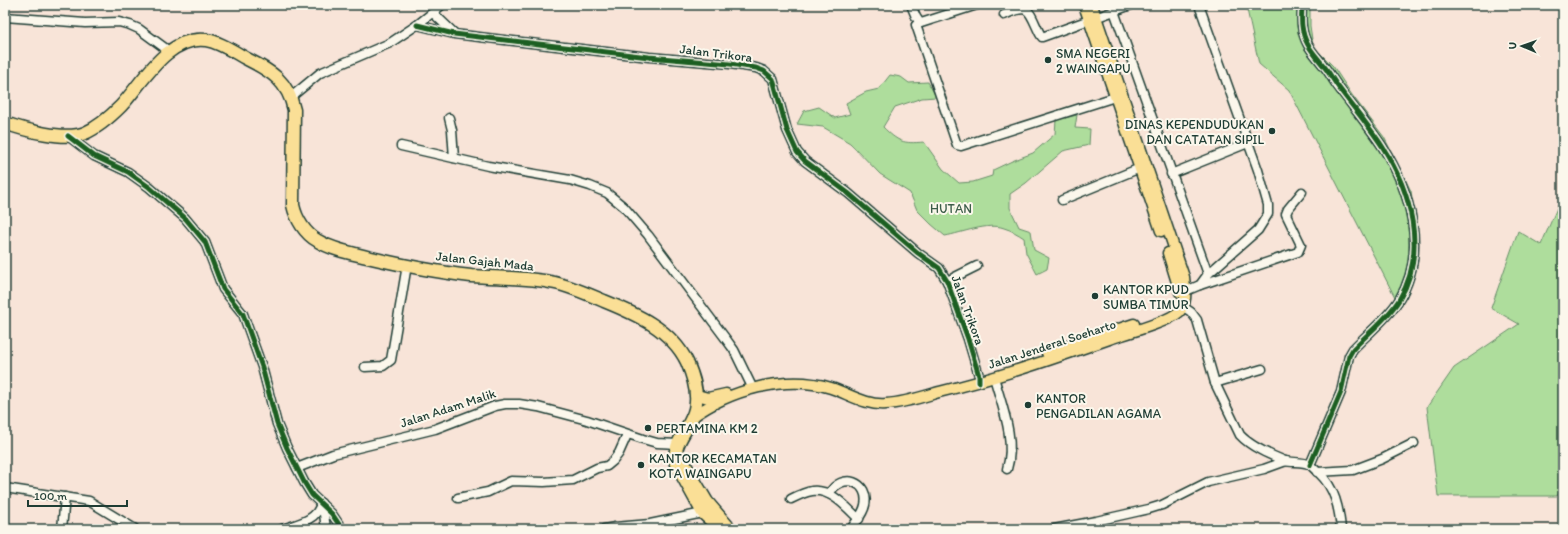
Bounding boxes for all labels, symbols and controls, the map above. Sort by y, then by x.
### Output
north arrow [1502,26,1542,66]
street label: Jalan Trikora [679,41,754,65]
text: U [1506,42,1519,50]
place label: SMA NEGERI 2 WAINGAPU [1056,46,1131,76]
marker: SMA NEGERI 2 WAINGAPU [1043,55,1053,65]
place label: DINAS KEPENDUDUKAN DAN CATATAN SIPIL [1125,117,1264,147]
marker: DINAS KEPENDUDUKAN DAN CATATAN SIPIL [1267,126,1277,136]
park label: HUTAN [930,201,972,216]
street label: Jalan Gajah Mada [435,248,535,274]
street label: Jalan Trikora [948,273,988,347]
place label: KANTOR KPUD SUMBA TIMUR [1103,282,1189,312]
marker: KANTOR KPUD SUMBA TIMUR [1090,291,1100,301]
street label: Jalan Jenderal Soeharto [986,316,1118,372]
street label: Jalan Adam Malik [398,385,498,431]
place label: KANTOR PENGADILAN AGAMA [1036,391,1162,421]
marker: KANTOR PENGADILAN AGAMA [1023,400,1033,410]
place label: PERTAMINA KM 2 [656,421,758,436]
marker: PERTAMINA KM 2 [643,423,653,433]
place label: KANTOR KECAMATAN KOTA WAINGAPU [649,451,777,481]
marker: KANTOR KECAMATAN KOTA WAINGAPU [636,460,646,470]
scale bar [28,482,127,508]
text: 100 m [34,489,67,503]

